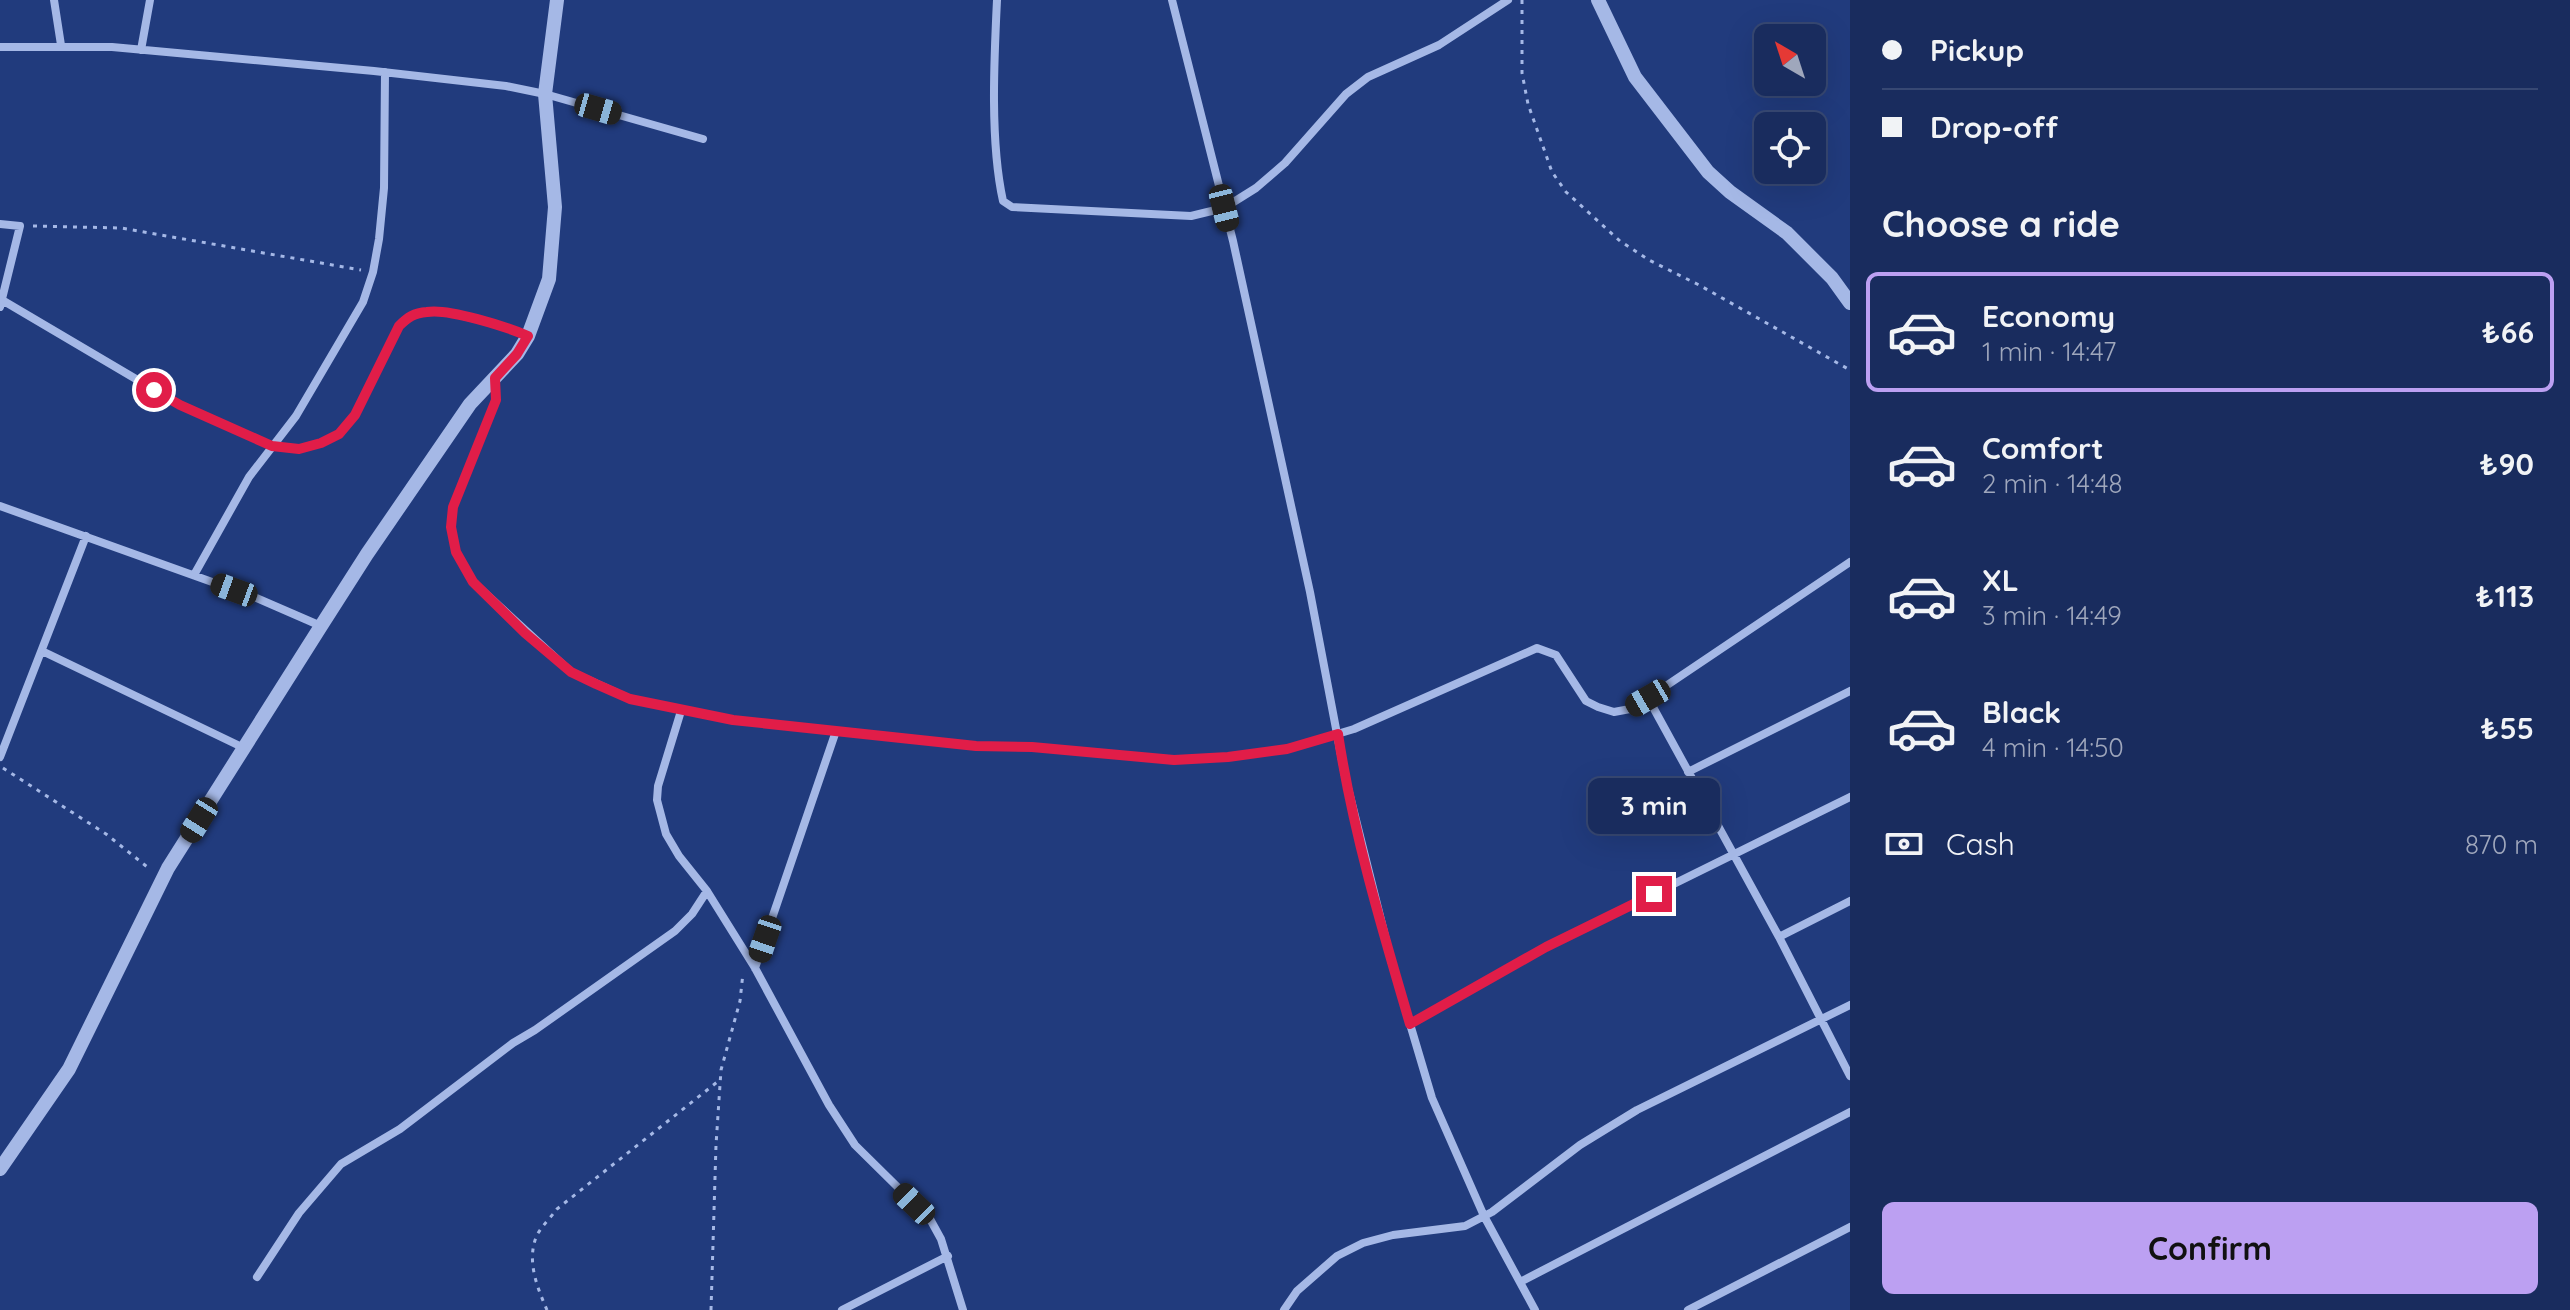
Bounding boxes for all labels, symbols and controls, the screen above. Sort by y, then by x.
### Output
north arrow [1754,24,1826,96]
map controls [1754,24,1826,184]
text: Pickup [1930,31,2024,69]
car [572,91,624,127]
text: Drop-off [1930,108,2058,146]
button: locate [1754,112,1826,184]
car [1207,182,1241,234]
text: Choose a ride [1882,201,2120,246]
icon: car [1886,296,1958,368]
text: Economy [1982,297,2115,335]
text: ₺66 [2482,313,2534,351]
text: 1 min · 14:47 [1982,335,2116,368]
route start [136,372,172,408]
icon: car [1886,428,1958,500]
text: Comfort [1982,429,2103,467]
text: ₺90 [2480,445,2534,483]
text: 2 min · 14:48 [1982,467,2123,500]
icon: car [1886,560,1958,632]
text: XL [1982,561,2019,599]
car [207,571,261,609]
text: ₺113 [2476,577,2534,615]
text: 3 min · 14:49 [1982,599,2122,632]
car [1621,676,1675,720]
icon: car [1886,692,1958,764]
text: Black [1982,693,2061,731]
text: ₺55 [2480,709,2534,747]
text: 4 min · 14:50 [1982,731,2124,764]
callout: 3 min [1588,778,1720,834]
text: 3 min [1621,789,1687,822]
car [176,793,222,847]
icon: cash [1882,822,1926,866]
text: Cash [1946,825,2015,863]
text: 870 m [2465,828,2538,861]
route end [1636,876,1672,912]
car [746,912,784,966]
car [888,1179,940,1229]
button: Confirm [1882,1202,2538,1294]

